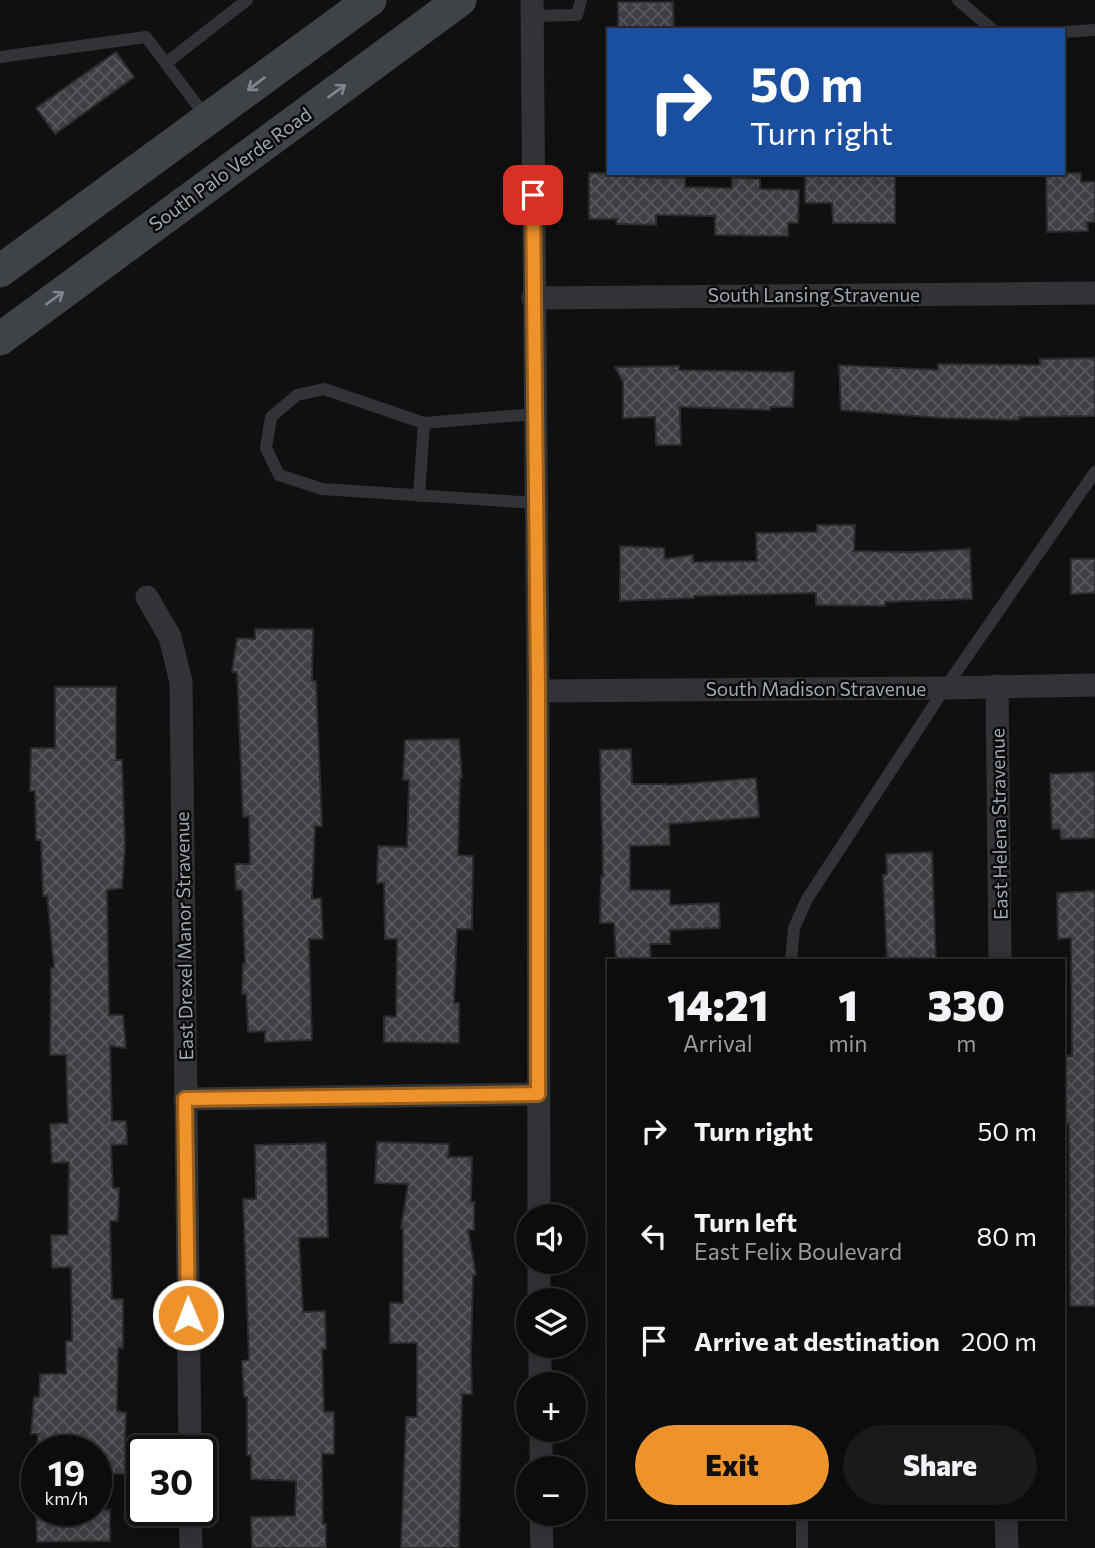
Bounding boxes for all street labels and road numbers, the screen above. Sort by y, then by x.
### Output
street label: South Palo Verde Road [144,102,315,235]
street label: South Lansing Stravenue [708,283,920,306]
street label: South Madison Stravenue [706,677,926,700]
street label: East Helena Stravenue [985,728,1012,920]
street label: East Drexel Manor Stravenue [170,811,197,1061]

